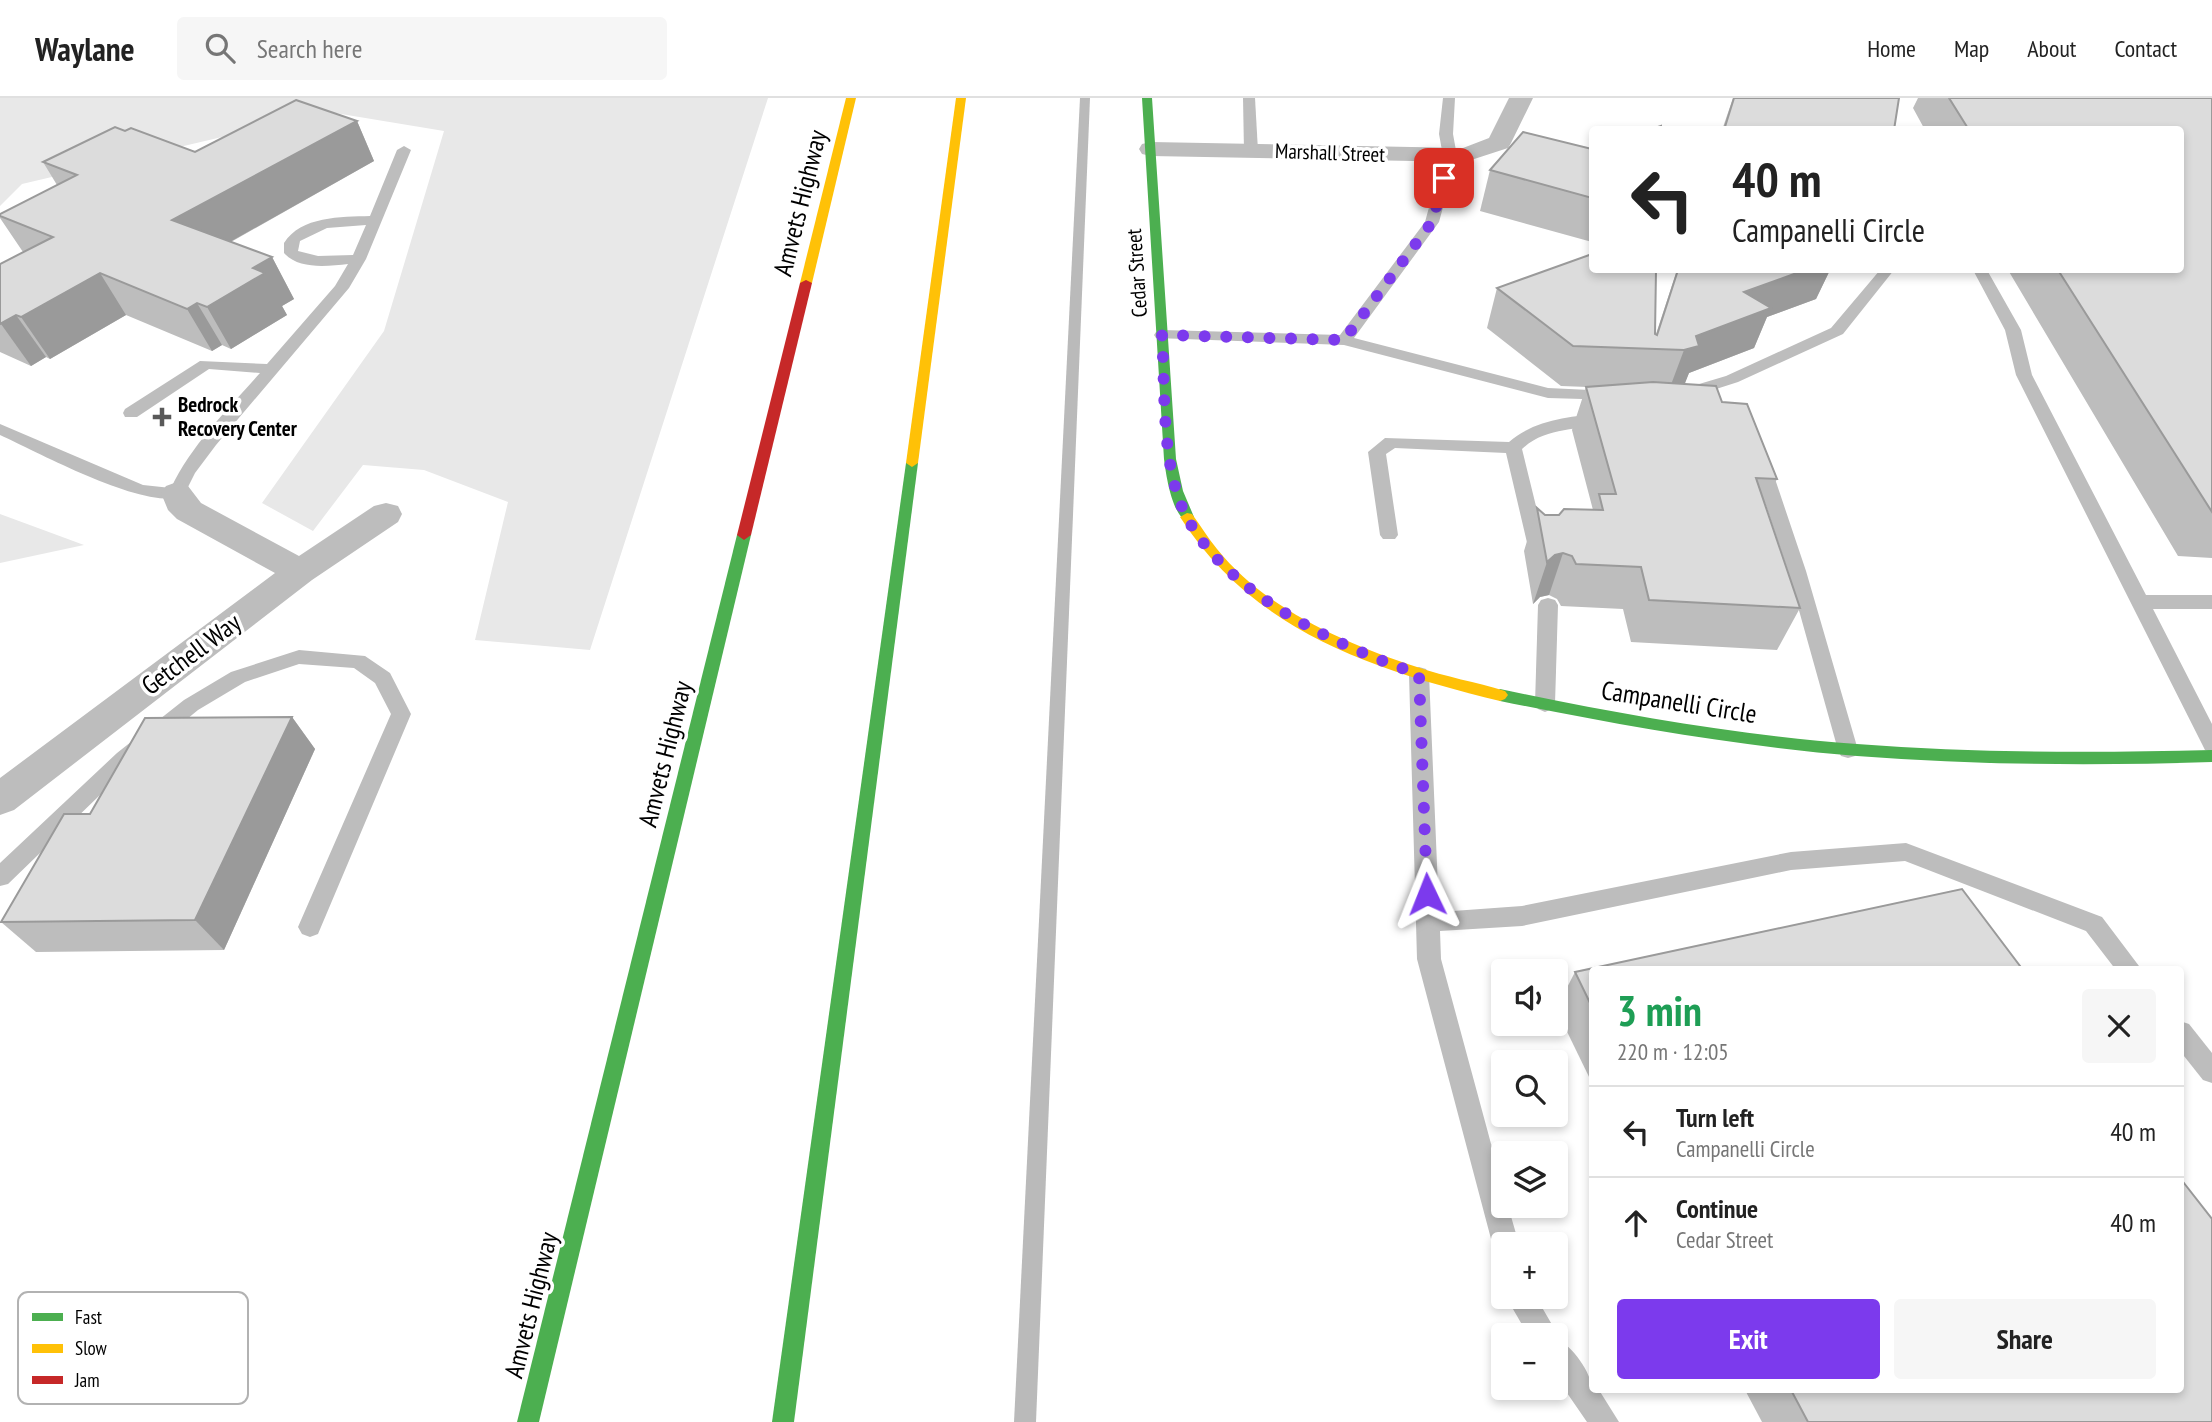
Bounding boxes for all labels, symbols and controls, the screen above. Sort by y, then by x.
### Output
search box [177,17,667,80]
text: Waylane [35,27,135,70]
icon: search [201,29,239,67]
text: Search here [257,32,362,65]
text: Home [1867,33,1916,64]
text: Map [1954,33,1989,64]
text: About [2027,33,2076,64]
text: Contact [2114,33,2177,64]
street label: Amvets Highway [765,126,834,279]
street label: Marshall Street [1275,137,1386,168]
text: 40 m [1732,147,1821,211]
pin [1414,148,1474,208]
icon: left [1617,154,1708,245]
icon: arrive [1425,159,1463,197]
text: Campanelli Circle [1732,209,1925,251]
street label: Cedar Street [1120,228,1153,318]
place label: Bedrock Recovery Center [178,391,298,442]
marker: Bedrock Recovery Center [152,407,172,427]
street label: Getchell Way [134,605,247,702]
street label: Campanelli Circle [1599,673,1759,730]
street label: Amvets Highway [630,677,699,830]
position arrow [1390,857,1464,931]
map controls [1491,959,1568,1400]
button: sound [1491,959,1568,1036]
text: 3 min [1617,983,1702,1038]
button: close [2082,989,2156,1063]
text: 220 m · 12:05 [1617,1037,1729,1066]
button: search [1491,1050,1568,1127]
text: Turn left [1676,1101,1754,1134]
icon: left [1617,1113,1655,1151]
text: 40 m [2110,1115,2156,1148]
text: Campanelli Circle [1676,1134,1815,1163]
button: layers [1491,1141,1568,1218]
text: Continue [1676,1192,1758,1225]
icon: ahead [1617,1204,1655,1242]
text: 40 m [2110,1206,2156,1239]
text: Cedar Street [1676,1225,1773,1254]
street label: Amvets Highway [496,1228,565,1381]
button: + [1491,1232,1568,1309]
legend [18,1292,248,1404]
button: Exit [1617,1299,1880,1379]
button: Share [1894,1299,2156,1379]
text: Fast [75,1305,103,1329]
button: − [1491,1323,1568,1400]
text: Slow [75,1336,108,1360]
text: Jam [74,1368,100,1392]

